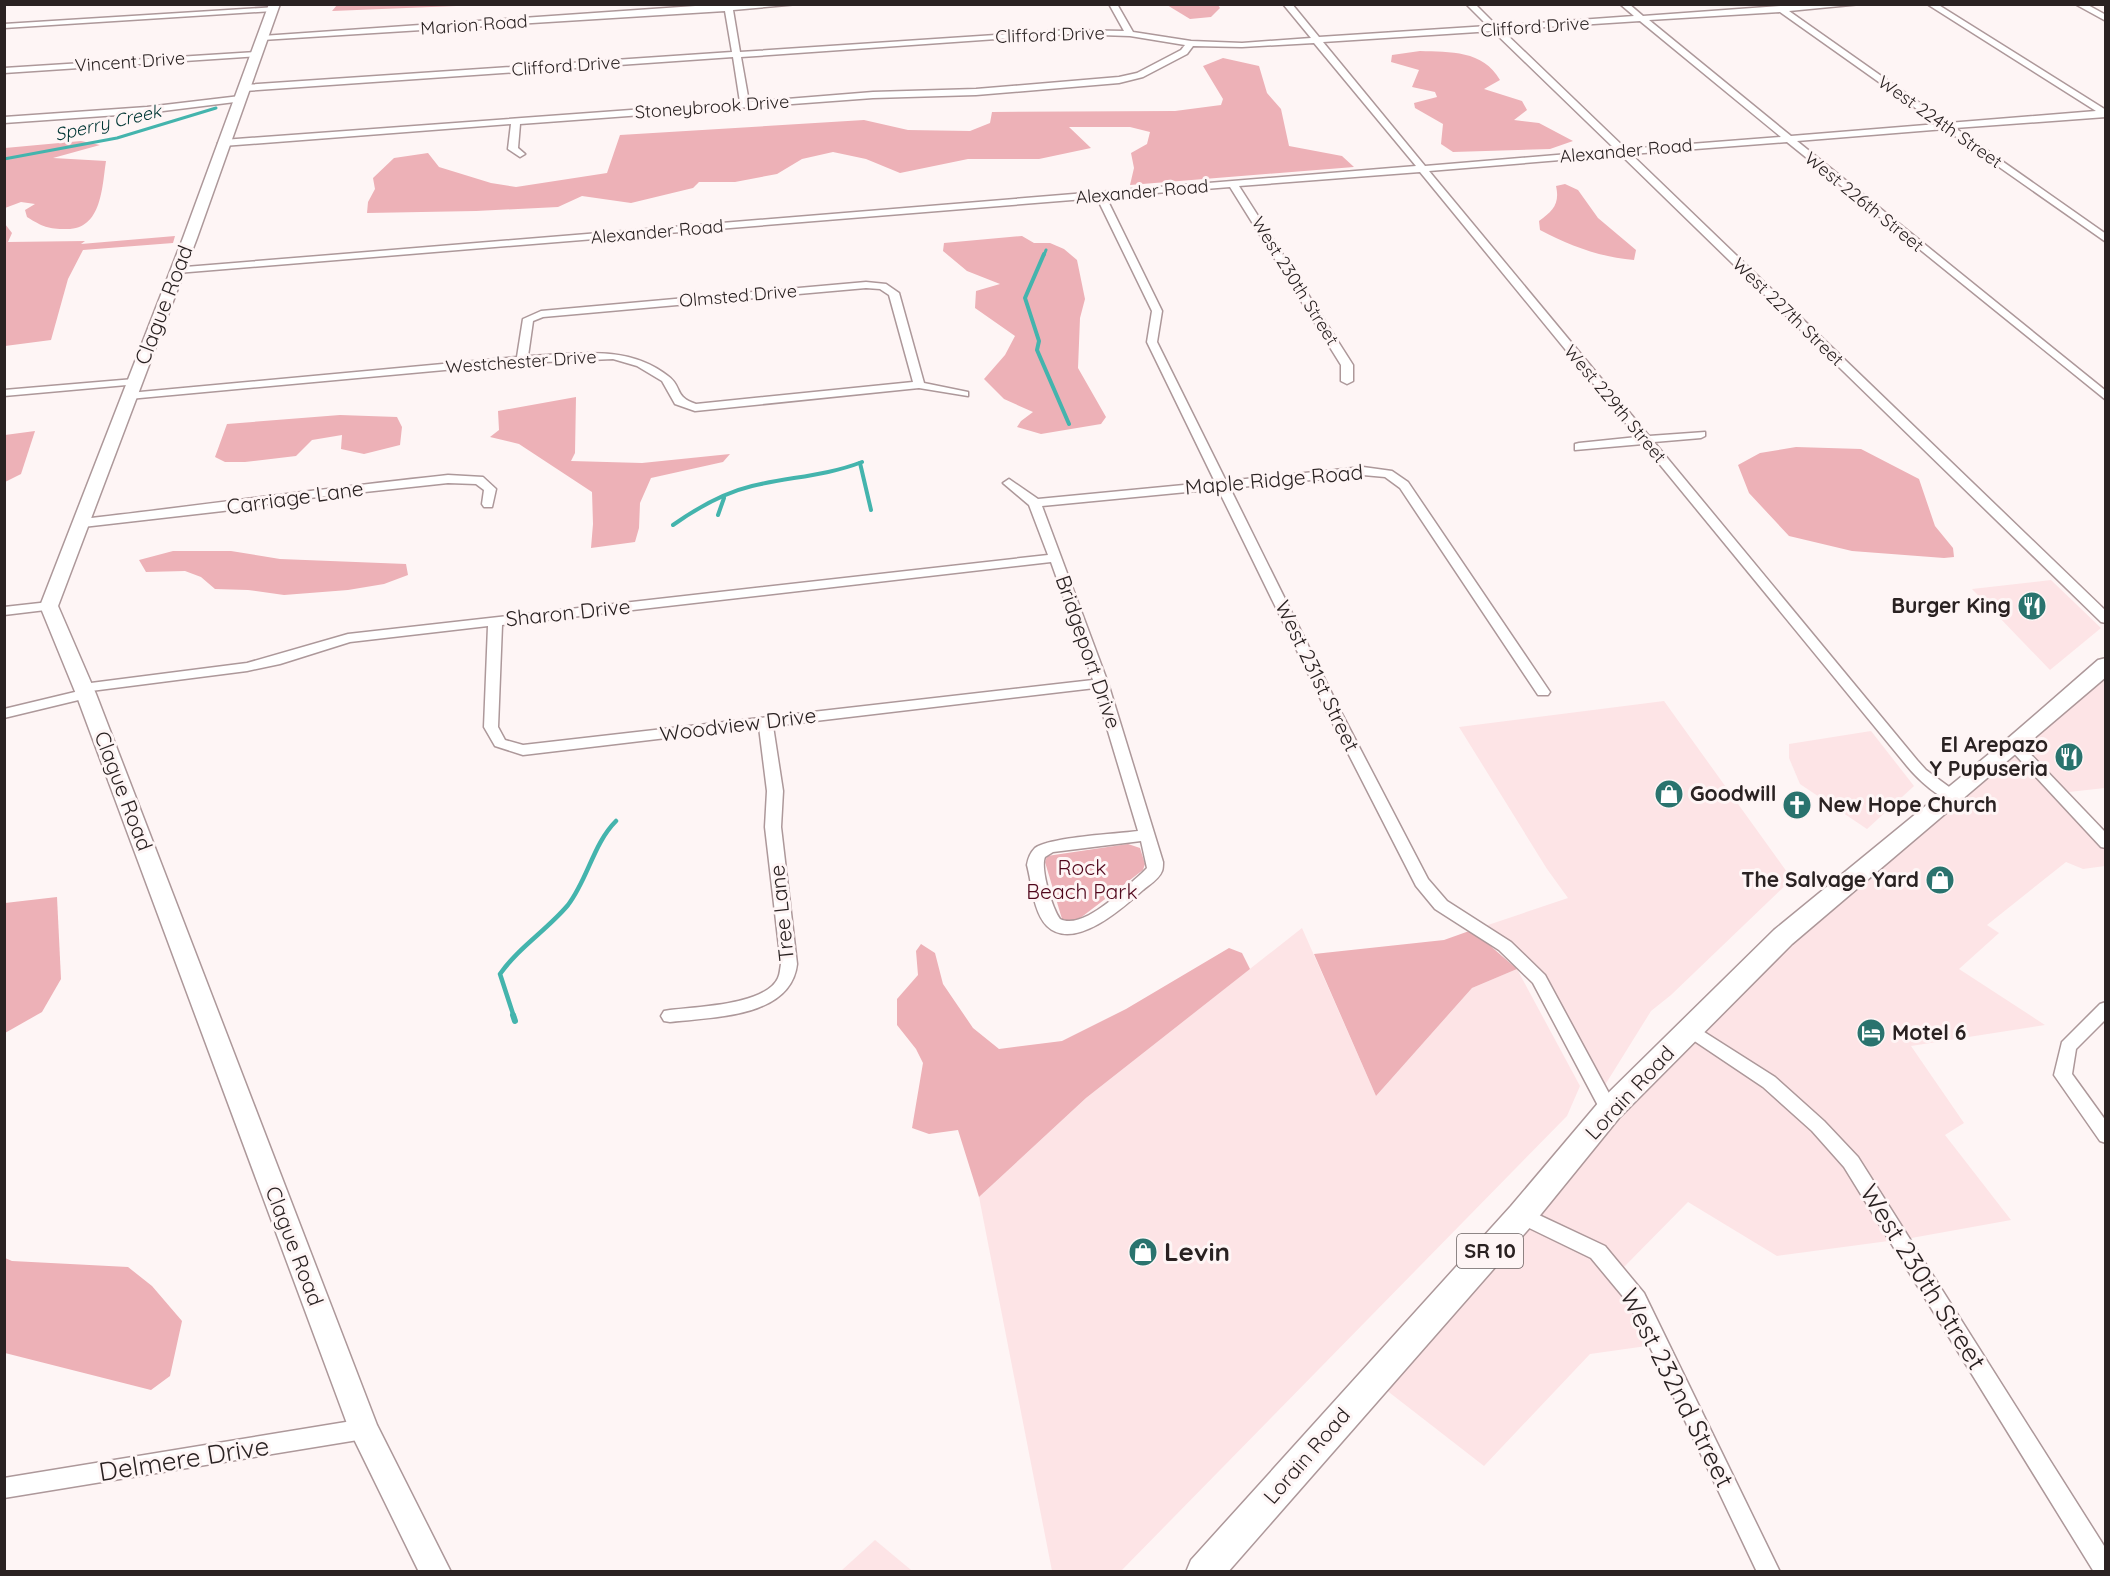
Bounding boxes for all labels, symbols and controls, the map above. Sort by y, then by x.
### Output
street label: Marion Road [420,9,528,40]
street label: Clifford Drive [1480,11,1590,42]
street label: Clifford Drive [995,21,1105,48]
street label: Vincent Drive [74,46,186,77]
street label: Clifford Drive [511,50,621,81]
street label: West 224th Street [1874,70,2007,173]
street label: Stoneybrook Drive [634,90,790,123]
water label: Sperry Creek [52,99,165,146]
street label: Alexander Road [1559,133,1693,168]
street label: West 226th Street [1800,146,1929,257]
street label: Alexander Road [1075,174,1209,209]
street label: West 230th Street [1247,212,1344,349]
street label: Alexander Road [590,214,724,249]
street label: Clague Road [128,241,198,368]
street label: West 227th Street [1728,253,1849,371]
street label: Olmsted Drive [678,279,798,312]
street label: West 229th Street [1559,340,1671,467]
street label: Westchester Drive [445,345,597,378]
street label: Maple Ridge Road [1184,458,1364,500]
street label: Carriage Lane [225,475,365,519]
street label: Bridgeport Drive [1051,572,1127,732]
restaurant icon: Burger King [2016,590,2048,622]
place label: Burger King [1891,592,2011,618]
street label: Sharon Drive [504,593,632,631]
street label: West 231st Street [1270,596,1366,755]
street label: Woodview Drive [658,702,818,747]
street label: Clague Road [89,727,159,854]
place label: El Arepazo Y Pupuseria [1929,731,2048,781]
restaurant icon: El Arepazo Y Pupuseria [2053,741,2085,773]
shop icon: Goodwill [1653,778,1685,810]
place label: Goodwill [1690,780,1776,806]
church icon: New Hope Church [1781,789,1813,821]
place label: New Hope Church [1818,791,1997,817]
park label: Rock Beach Park [1026,854,1138,904]
street label: Tree Lane [763,864,799,962]
shop icon: The Salvage Yard [1924,864,1956,896]
place label: The Salvage Yard [1741,866,1919,892]
hotel icon: Motel 6 [1855,1017,1887,1049]
place label: Motel 6 [1892,1019,1966,1045]
street label: Lorain Road [1579,1040,1679,1145]
street label: West 230th Street [1853,1178,1994,1376]
street label: Clague Road [260,1182,330,1309]
road number: SR 10 [1457,1234,1523,1268]
place label: Levin [1164,1235,1230,1268]
shop icon: Levin [1127,1236,1159,1268]
street label: West 232nd Street [1613,1283,1742,1493]
street label: Lorain Road [1257,1402,1355,1509]
street label: Delmere Drive [96,1429,271,1488]

